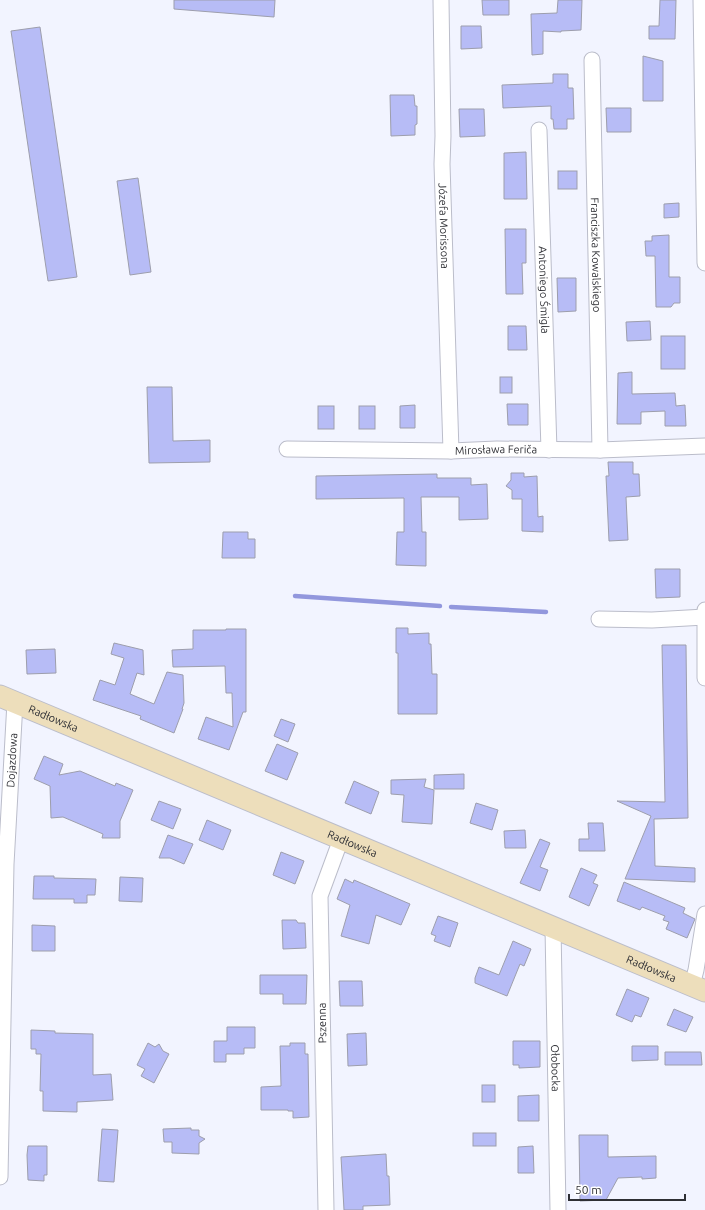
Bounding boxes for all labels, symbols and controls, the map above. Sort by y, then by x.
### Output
street label: Józefa Morissona [437,183,451,269]
street label: Franciszka Kowalskiego [589,197,603,313]
street label: Antoniego Śmigla [537,246,552,334]
street label: Mirosława Feriča [454,443,537,457]
street label: Radłowska [27,703,80,734]
street label: Dojazdowa [4,733,19,788]
street label: Radłowska [326,828,379,859]
street label: Radłowska [625,953,678,984]
street label: Pszenna [316,1003,328,1043]
street label: Ołobocka [549,1044,562,1092]
scale bar [569,1176,685,1202]
text: 50 m [575,1183,602,1196]

